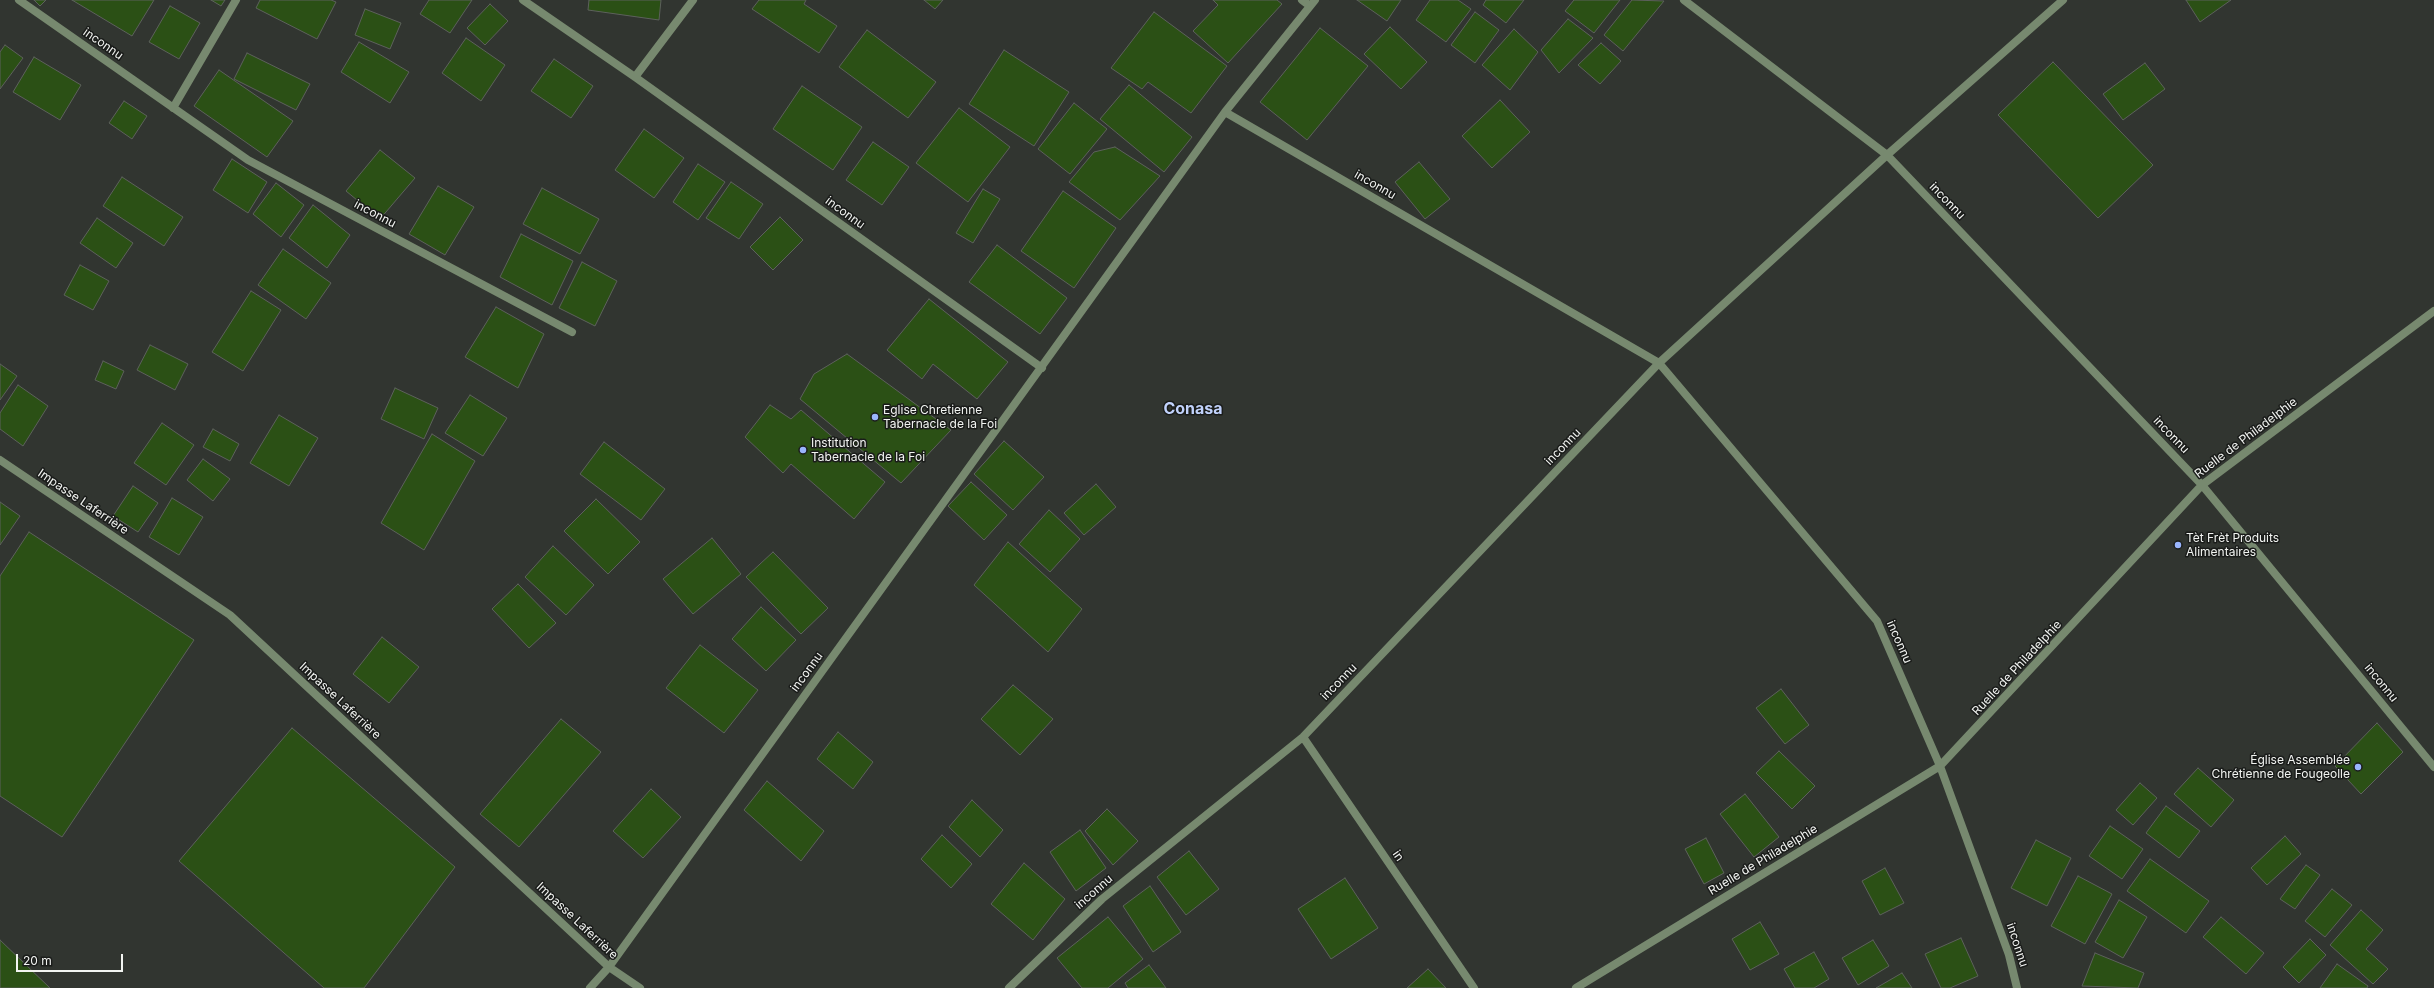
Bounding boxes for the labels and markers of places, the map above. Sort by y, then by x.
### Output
place label: Eglise Chretienne Tabernacle de la Foi [883,403,997,431]
marker: Eglise Chretienne Tabernacle de la Foi [870,412,880,422]
place label: Institution Tabernacle de la Foi [811,436,925,464]
marker: Institution Tabernacle de la Foi [798,445,808,455]
place label: Tèt Frèt Produits Alimentaires [2186,531,2279,559]
marker: Tèt Frèt Produits Alimentaires [2173,540,2183,550]
place label: Église Assemblée Chrétienne de Fougeolle [2211,753,2350,781]
marker: Église Assemblée Chrétienne de Fougeolle [2353,762,2363,772]

